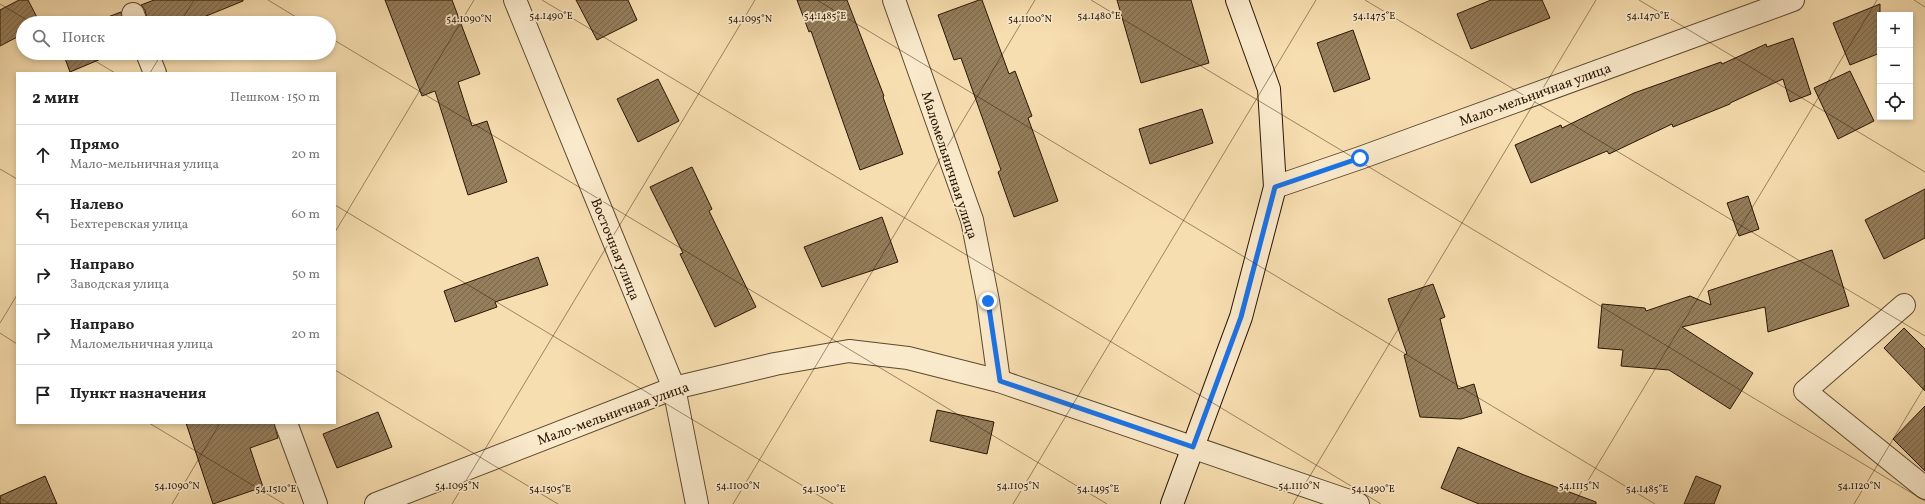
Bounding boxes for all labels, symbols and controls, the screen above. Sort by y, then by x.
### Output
text: 54.1490°E [529,9,573,23]
text: 54.1485°E [804,9,846,23]
text: 54.1480°E [1077,9,1121,23]
text: 54.1475°E [1353,9,1395,23]
text: 54.1470°E [1627,9,1670,23]
text: 54.1090°N [446,12,492,26]
text: 54.1095°N [728,12,773,26]
text: 54.1100°N [1008,12,1053,26]
map controls [1877,12,1913,120]
button: + [1877,12,1913,48]
search box [16,16,336,60]
icon: search [30,27,52,49]
text: Поиск [62,28,105,49]
button: − [1877,48,1913,84]
street label: Мало-мельничная улица [1457,59,1614,132]
button: locate [1877,84,1913,120]
text: 2 мин [32,87,79,110]
text: Пешком · 150 m [230,89,320,107]
street label: Маломельничная улица [916,89,981,242]
text: Прямо [70,135,119,156]
icon: ahead [32,144,54,166]
text: 20 m [291,146,320,164]
route start [1351,149,1369,167]
text: Мало-мельничная улица [70,156,219,174]
text: Налево [70,195,124,216]
street label: Восточная улица [585,196,644,303]
icon: left [32,204,54,226]
text: 60 m [292,206,320,224]
text: Бехтеревская улица [70,216,188,234]
text: Направо [70,255,134,276]
icon: right [32,264,54,286]
text: 50 m [292,266,320,284]
text: Заводская улица [70,276,169,294]
route end [979,292,997,310]
text: Направо [70,315,134,336]
icon: right [32,324,54,346]
text: 20 m [291,326,320,344]
text: Маломельничная улица [70,336,213,354]
street label: Мало-мельничная улица [535,378,692,451]
icon: arrive [32,384,54,406]
text: Пункт назначения [70,384,206,405]
text: 54.1090°N [154,479,200,493]
text: 54.1095°N [435,479,480,493]
text: 54.1100°N [716,479,761,493]
text: 54.1105°N [997,479,1040,493]
text: 54.1110°N [1278,479,1320,493]
text: 54.1115°N [1559,479,1600,493]
text: 54.1120°N [1837,479,1881,493]
text: 54.1510°E [255,482,297,496]
text: 54.1505°E [529,482,571,496]
text: 54.1500°E [802,482,846,496]
text: 54.1495°E [1077,482,1119,496]
text: 54.1490°E [1351,482,1395,496]
text: 54.1485°E [1626,482,1668,496]

